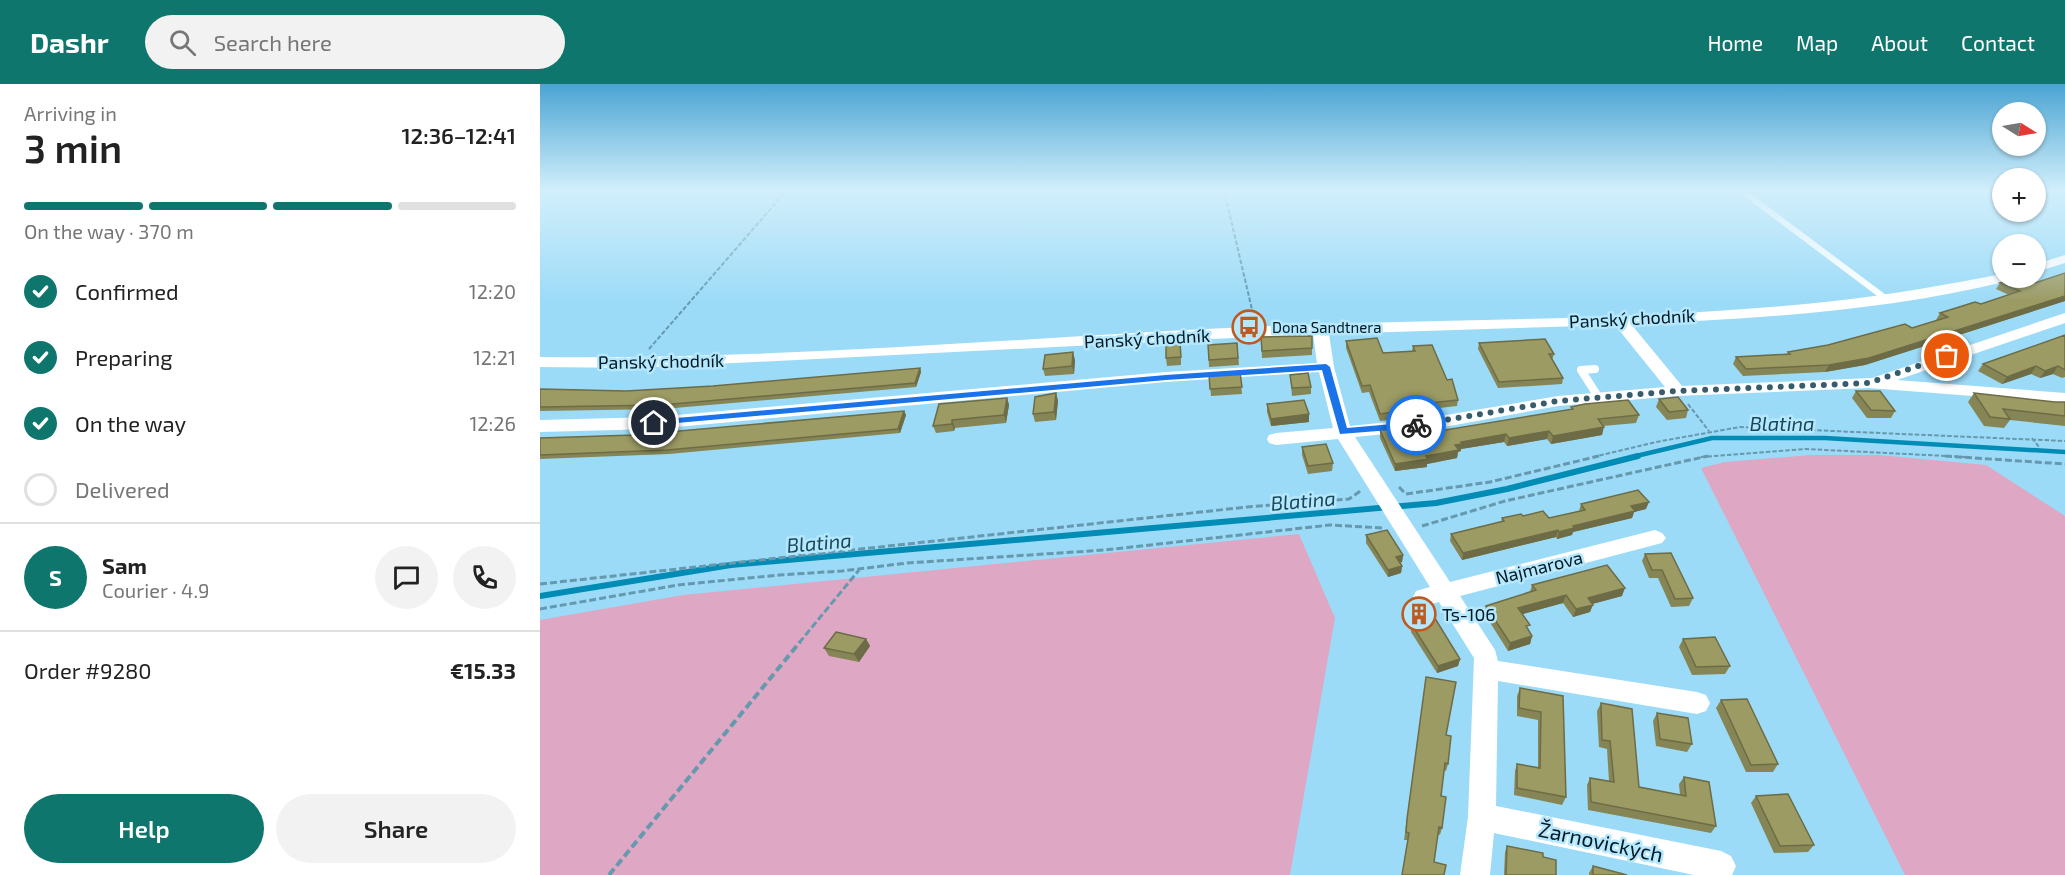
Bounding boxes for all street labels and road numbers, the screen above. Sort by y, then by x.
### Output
street label: Panský chodník [1568,304,1696,332]
street label: Panský chodník [1083,324,1211,352]
street label: Panský chodník [598,349,724,373]
street label: Najmarova [1493,546,1585,588]
street label: Žarnovických [1536,816,1666,866]

